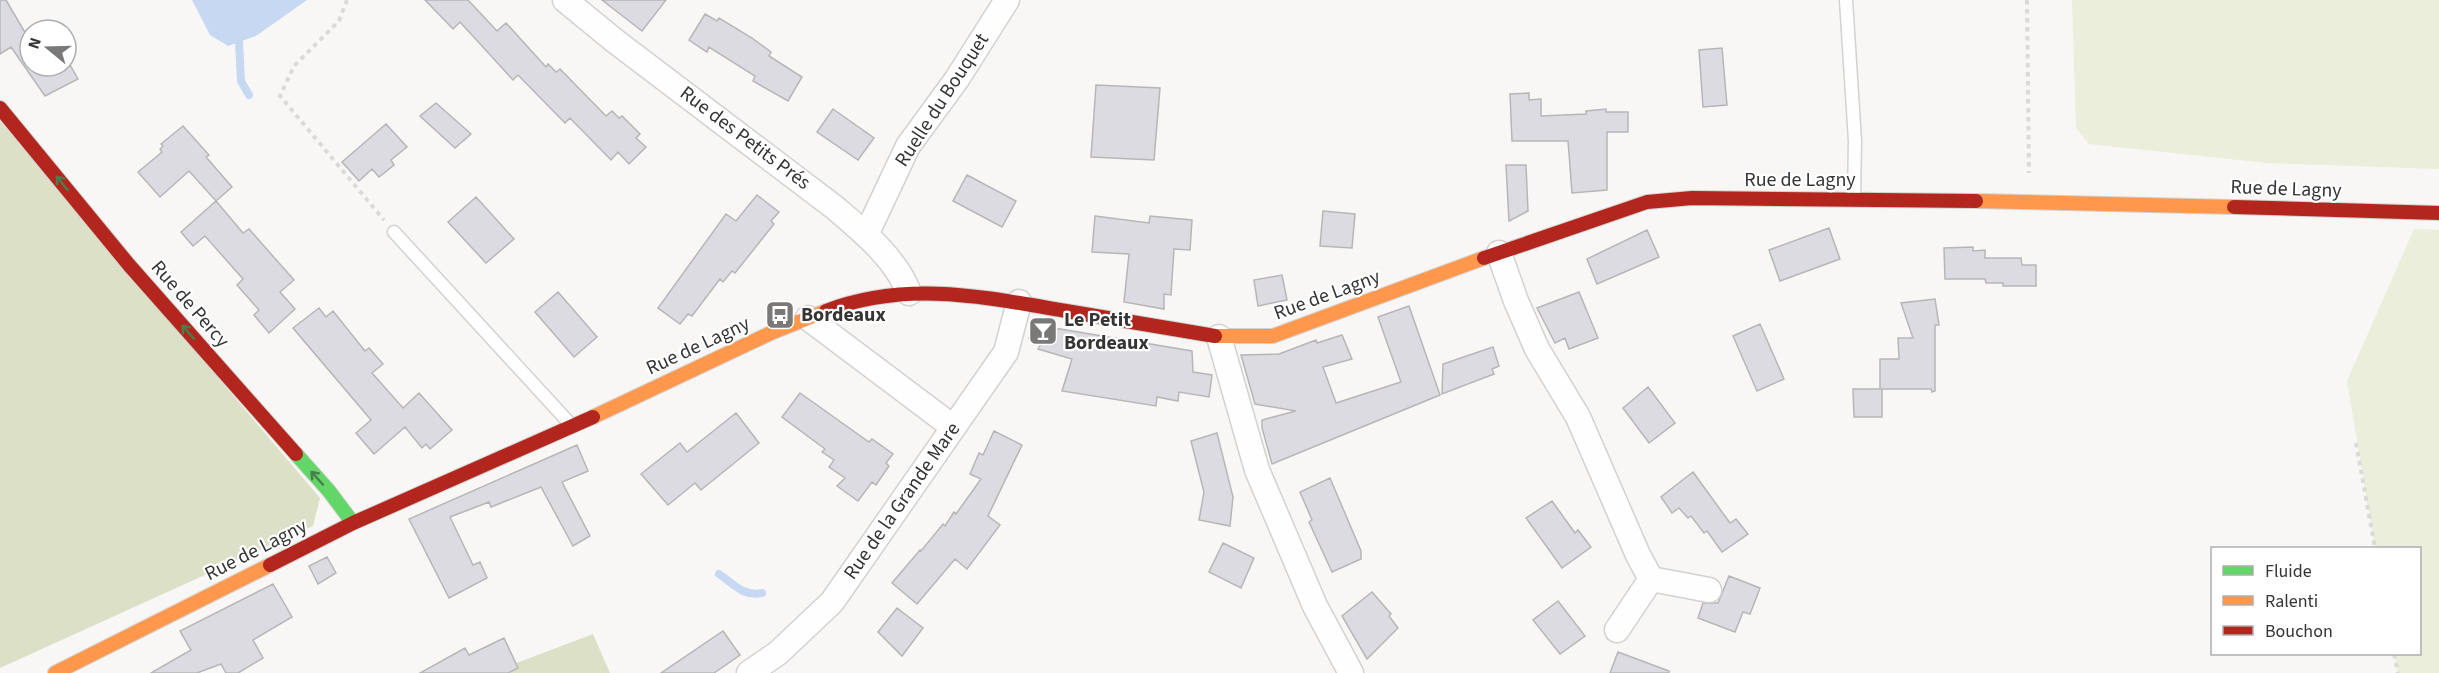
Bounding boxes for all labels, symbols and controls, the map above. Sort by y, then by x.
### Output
north arrow [18,18,78,78]
street label: Ruelle du Bouquet [888,28,996,172]
text: N [23,35,47,52]
street label: Rue des Petits Prés [674,80,816,196]
street label: Rue de Lagny [1744,166,1856,194]
street label: Rue de Lagny [2230,173,2343,205]
one-way arrow [55,175,68,191]
street label: Rue de Percy [144,254,236,354]
street label: Rue de Lagny [1270,263,1385,327]
bus stop icon: Bordeaux [764,299,796,331]
place label: Bordeaux [801,301,886,329]
place label: Le Petit Bordeaux [1064,306,1149,357]
street label: Rue de Lagny [642,310,755,382]
bar icon: Le Petit Bordeaux [1027,315,1059,347]
one-way arrow [181,324,194,340]
street label: Rue de la Grande Mare [837,417,967,585]
one-way arrow [310,471,324,486]
street label: Rue de Lagny [200,512,313,588]
legend [2211,547,2421,655]
text: Fluide [2265,559,2312,584]
text: Ralenti [2265,589,2318,614]
text: Bouchon [2265,619,2333,644]

